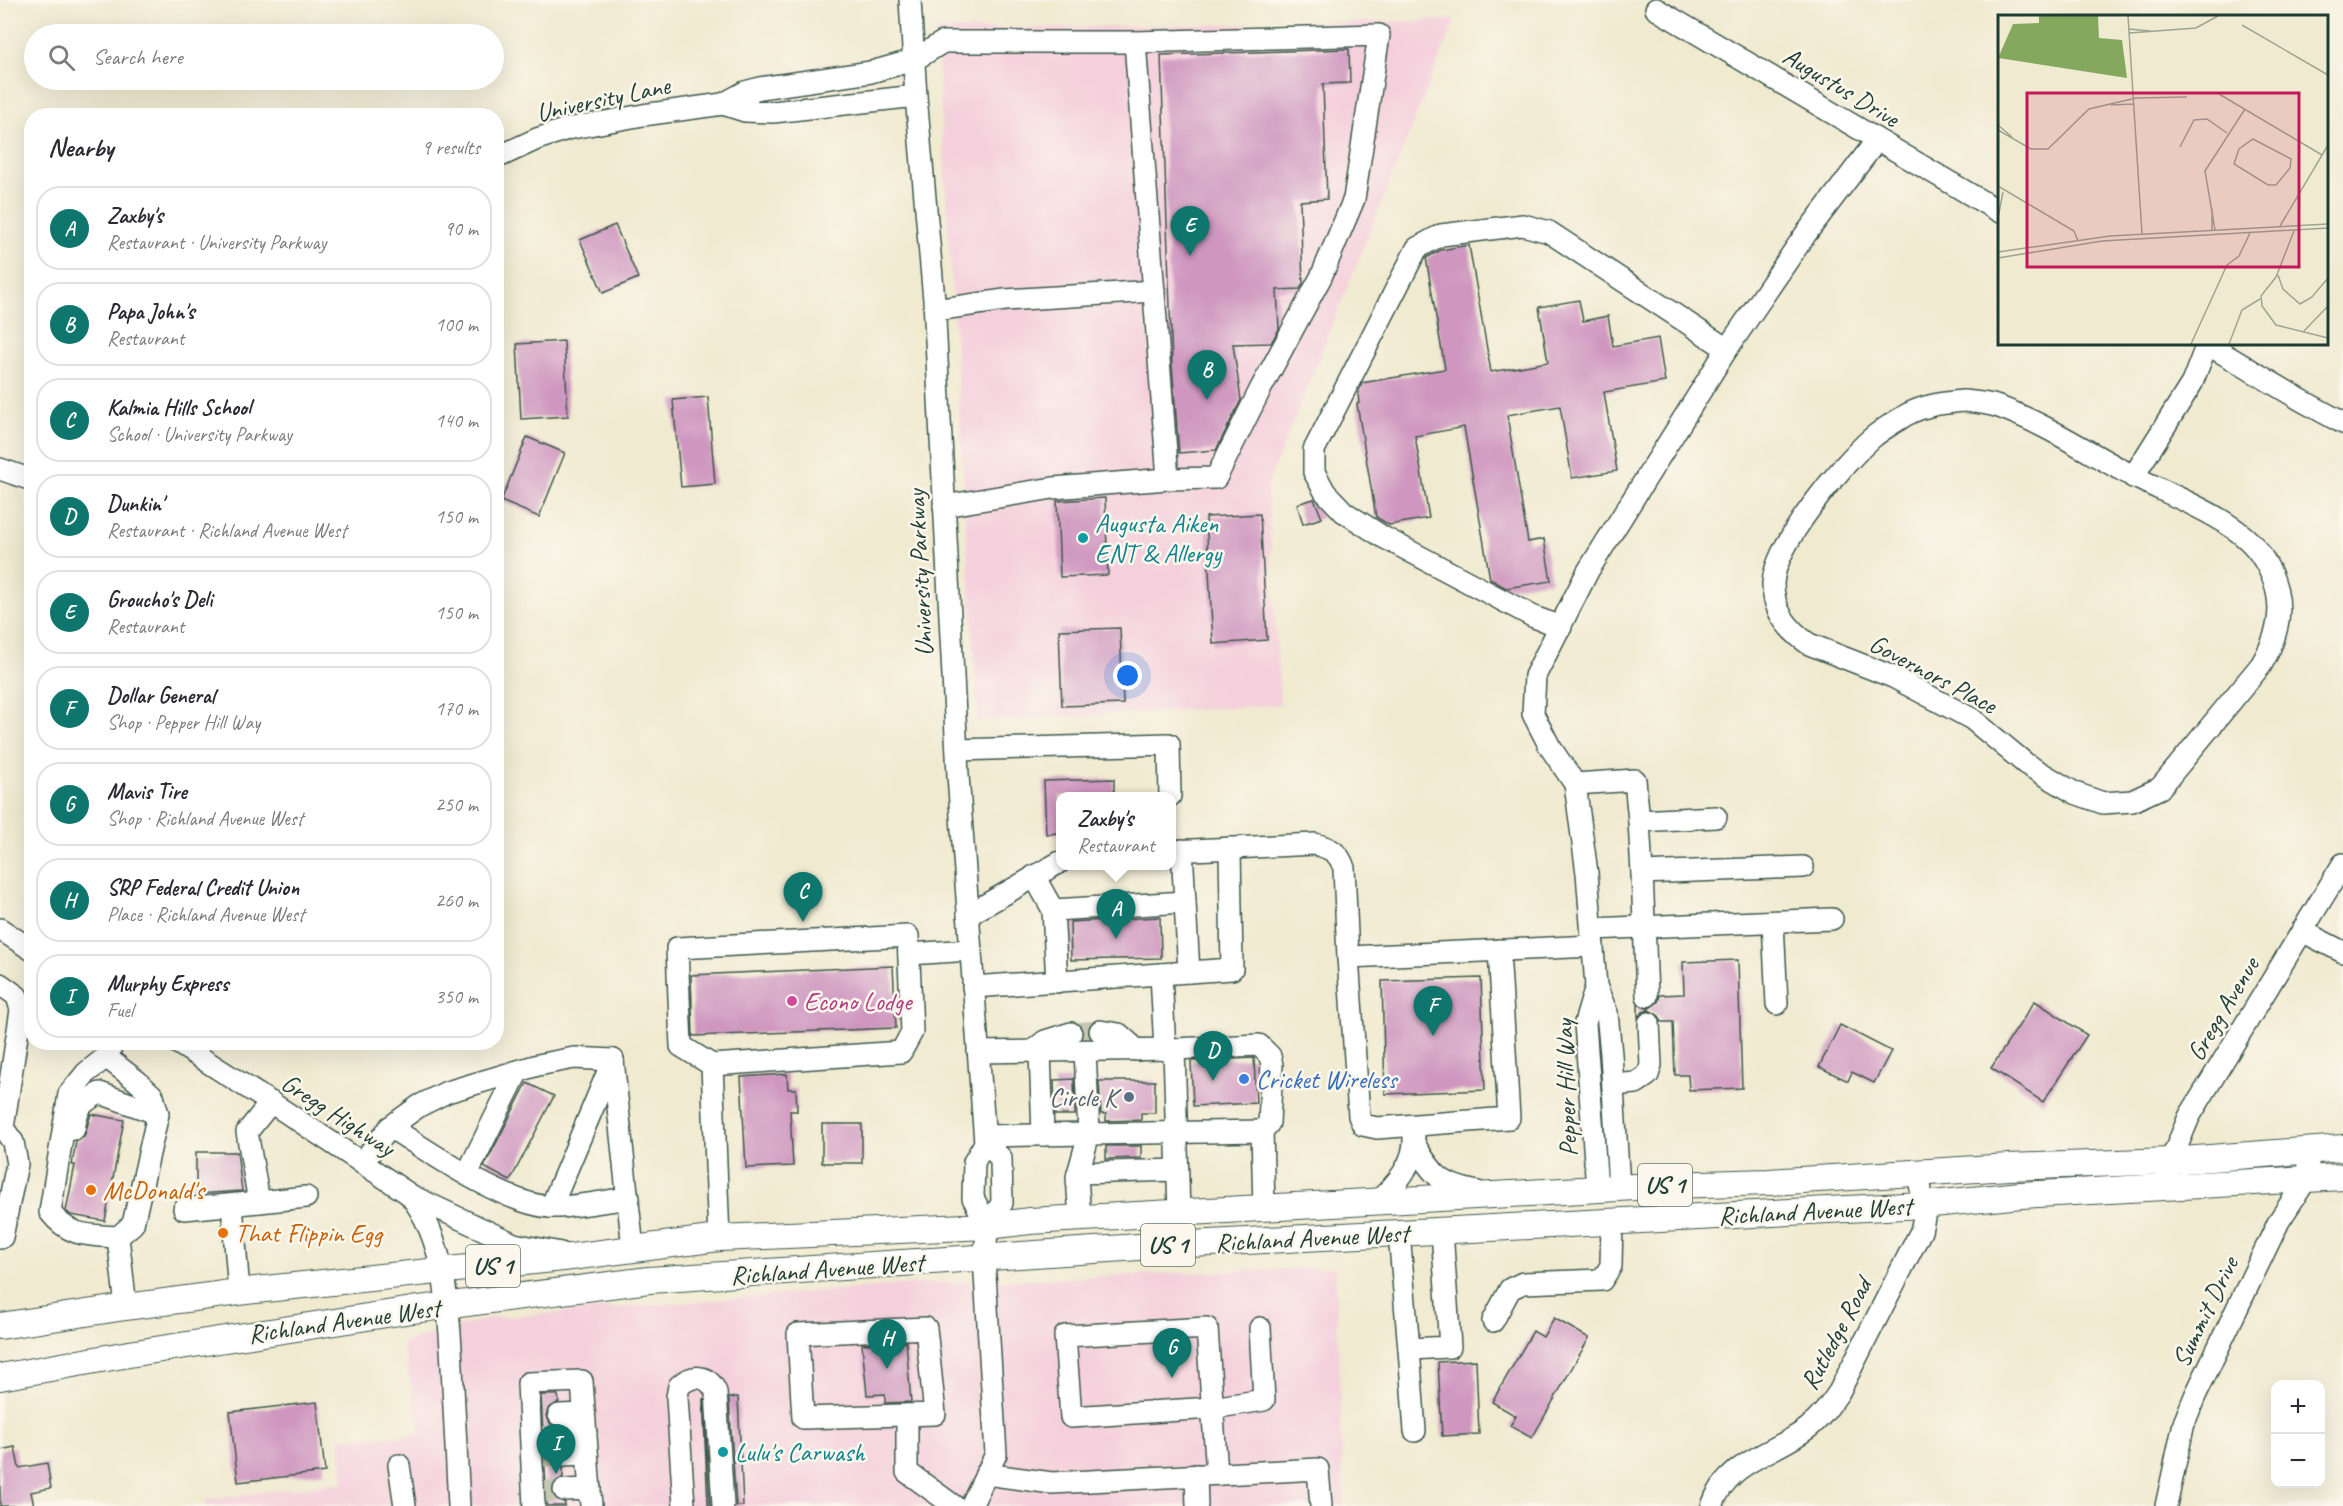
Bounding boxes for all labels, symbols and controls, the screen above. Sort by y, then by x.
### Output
inset map [1998,15,2328,345]
search box [24,24,504,90]
street label: Augustus Drive [1777,39,1906,135]
icon: search [45,41,78,74]
text: Search here [93,43,183,71]
street label: University Lane [533,68,674,129]
text: Nearby [48,131,113,164]
text: 9 results [421,135,480,160]
text: Zaxby's [107,202,163,230]
pin: E [1170,206,1210,256]
text: A [64,216,75,241]
text: 90 m [444,216,478,241]
text: Restaurant · University Parkway [107,230,326,255]
text: Papa John's [107,298,194,326]
text: B [64,312,75,337]
text: 100 m [435,312,478,337]
text: Restaurant [107,326,184,351]
pin: B [1188,350,1226,400]
text: Kalmia Hills School [107,394,251,422]
text: C [65,408,74,433]
text: 140 m [435,408,478,433]
text: School · University Parkway [107,422,292,447]
street label: University Parkway [899,487,941,657]
text: Dunkin' [107,490,163,518]
text: D [64,504,75,529]
text: 150 m [435,504,478,529]
place label: Augusta Aiken ENT & Allergy [1095,507,1223,570]
text: Restaurant · Richland Avenue West [107,518,347,543]
marker: Augusta Aiken ENT & Allergy [1076,531,1090,545]
text: Groucho's Deli [107,586,212,614]
text: E [64,600,75,625]
text: 150 m [435,600,478,625]
text: Restaurant [107,614,184,639]
street label: Governors Place [1864,627,2004,722]
your location [1113,661,1142,690]
text: Dollar General [107,682,215,710]
text: F [65,696,74,721]
text: 170 m [435,696,478,721]
text: Shop · Pepper Hill Way [107,710,260,735]
text: Mavis Tire [107,778,187,806]
text: G [65,792,74,817]
text: 250 m [435,792,478,817]
popup [1056,792,1176,870]
text: Zaxby's [1077,805,1133,833]
text: Shop · Richland Avenue West [107,806,303,831]
text: Restaurant [1077,833,1155,858]
pin: C [784,872,822,922]
text: SRP Federal Credit Union [107,874,299,902]
text: H [64,888,75,913]
text: 260 m [435,888,478,913]
pin: A [1096,890,1136,939]
text: Place · Richland Avenue West [107,902,304,927]
street label: Gregg Avenue [2179,949,2268,1067]
text: Murphy Express [107,970,229,998]
text: I [65,984,74,1009]
text: 350 m [435,984,478,1009]
place label: Econo Lodge [804,985,914,1018]
pin: F [1414,986,1452,1036]
marker: Econo Lodge [785,994,799,1008]
text: Fuel [107,998,133,1023]
street label: Pepper Hill Way [1547,1017,1585,1157]
pin: D [1194,1032,1232,1081]
place label: Cricket Wireless [1256,1063,1399,1096]
street label: Gregg Highway [275,1066,403,1165]
marker: Cricket Wireless [1237,1072,1251,1086]
place label: Circle K [1049,1081,1122,1114]
marker: Circle K [1122,1090,1136,1104]
road number: US 1 [1638,1164,1692,1206]
place label: McDonald's [103,1174,206,1207]
marker: McDonald's [84,1183,98,1197]
street label: Richland Avenue West [1718,1189,1916,1233]
street label: Richland Avenue West [1215,1216,1413,1260]
place label: That Flippin Egg [235,1217,384,1250]
road number: US 1 [1141,1224,1195,1266]
marker: That Flippin Egg [216,1226,230,1240]
road number: US 1 [466,1245,520,1287]
street label: Richland Avenue West [729,1246,928,1292]
street label: Summit Drive [2164,1249,2247,1373]
street label: Rutledge Road [1793,1269,1881,1396]
street label: Richland Avenue West [246,1291,445,1351]
pin: H [868,1320,906,1369]
pin: G [1152,1328,1192,1378]
map controls [2271,1380,2325,1488]
button: + [2271,1380,2325,1434]
pin: I [536,1424,576,1474]
button: − [2271,1434,2325,1488]
place label: Lulu's Carwash [735,1436,866,1469]
marker: Lulu's Carwash [716,1445,730,1459]

